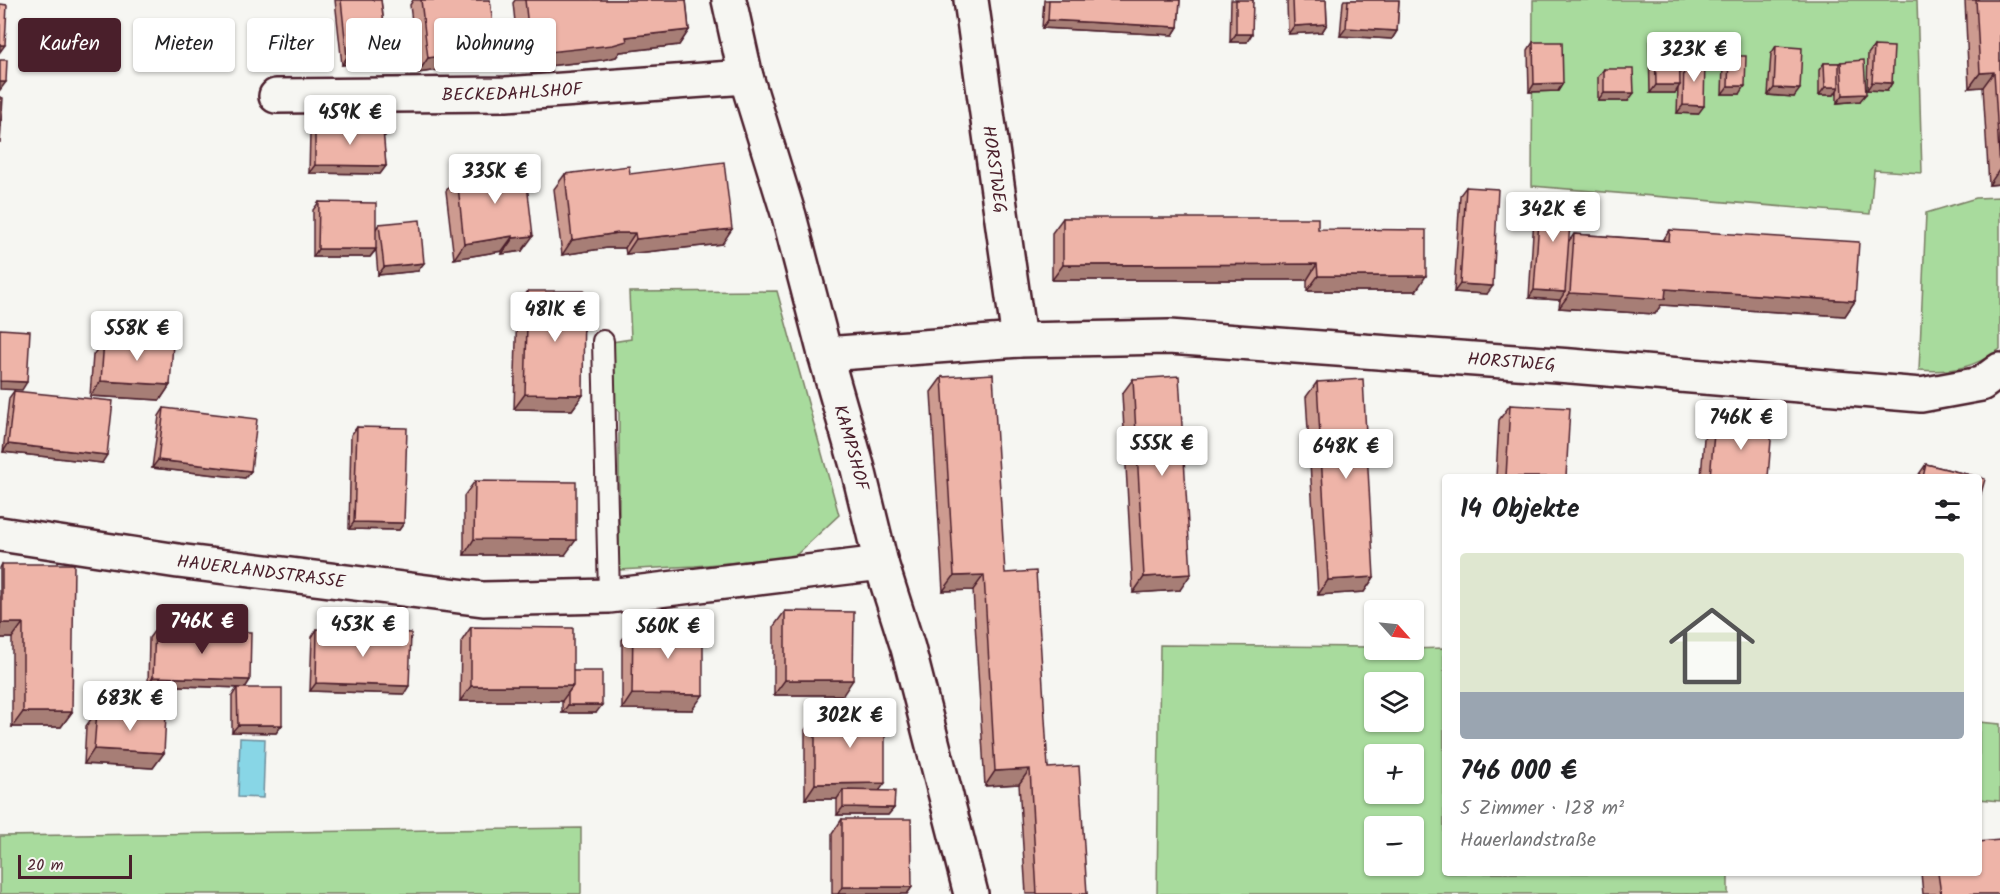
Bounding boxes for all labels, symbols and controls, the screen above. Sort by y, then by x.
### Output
chip: Kaufen [18,18,121,72]
chip: Mieten [133,18,235,72]
chip: Filter [247,18,334,72]
chip: Neu [346,18,422,72]
chip: Wohnung [434,18,556,72]
pin: 323K € [1645,32,1743,83]
text: 323K € [1661,35,1727,67]
street label: BECKEDAHLSHOF [442,76,585,111]
pin: 459K € [301,95,399,146]
text: 459K € [318,98,382,130]
street label: HORSTWEG [973,124,1014,215]
pin: 335K € [446,154,544,205]
text: 335K € [463,157,527,189]
pin: 342K € [1504,192,1602,243]
text: 342K € [1520,195,1586,227]
pin: 481K € [506,292,604,343]
text: 481K € [524,295,586,327]
pin: 558K € [88,311,186,362]
text: 558K € [105,314,169,346]
street label: HORSTWEG [1466,346,1557,381]
pin: 746K € [1692,400,1790,451]
street label: KAMPSHOF [824,402,876,495]
text: 746K € [1709,403,1773,435]
pin: 555K € [1113,426,1211,477]
text: 555K € [1131,429,1193,461]
pin: 648K € [1297,429,1395,480]
text: 648K € [1313,432,1379,464]
text: 14 Objekte [1460,489,1580,531]
icon: filters [1931,494,1964,527]
street label: HAUERLANDSTRASSE [175,548,348,598]
icon: home [1658,592,1766,700]
north arrow [1364,600,1424,660]
map controls [1364,600,1424,876]
pin: 746K € [153,604,251,655]
text: 746K € [170,607,234,639]
pin: 453K € [314,607,412,658]
pin: 560K € [619,609,717,660]
text: 453K € [331,610,395,642]
text: 560K € [636,612,700,644]
button: layers [1364,672,1424,732]
pin: 683K € [81,681,179,732]
text: 683K € [97,684,163,716]
pin: 302K € [801,698,899,749]
text: 302K € [817,701,883,733]
button: + [1364,744,1424,804]
text: 746 000 € [1460,751,1577,793]
text: 5 Zimmer · 128 m² [1460,793,1624,825]
button: − [1364,816,1424,876]
text: Hauerlandstraße [1460,825,1596,857]
scale bar [18,852,132,880]
text: 20 m [27,853,63,878]

